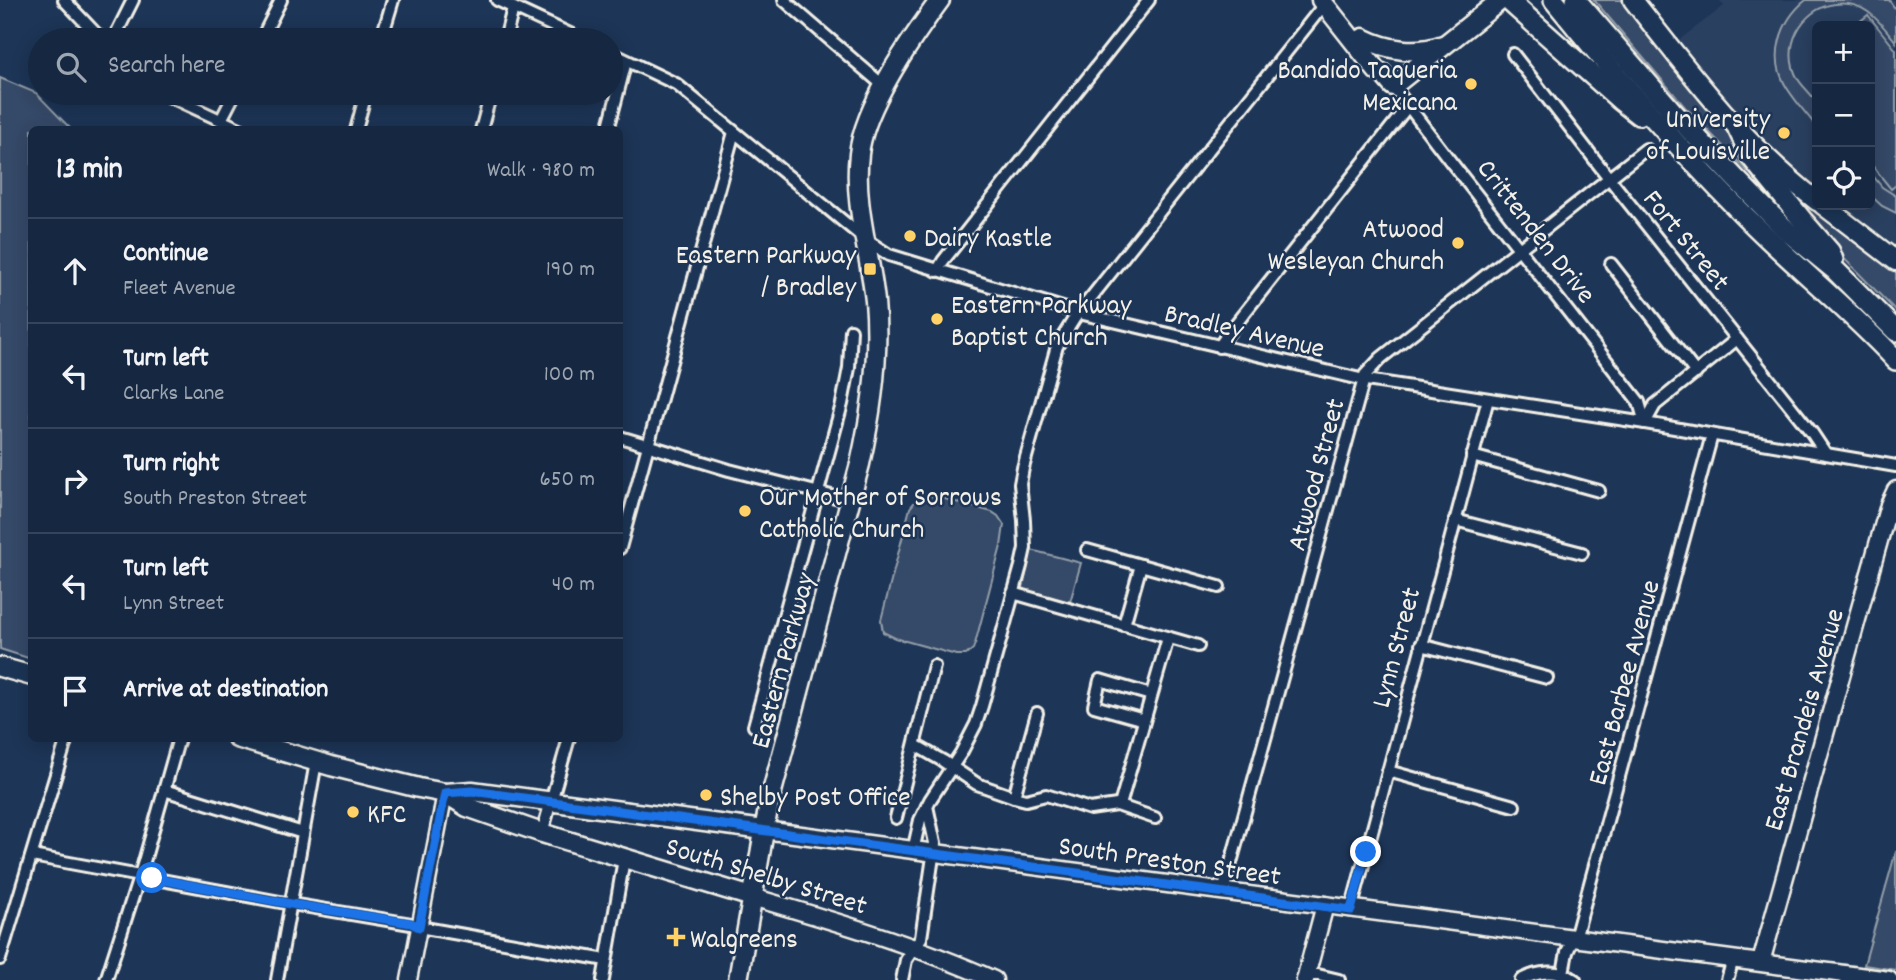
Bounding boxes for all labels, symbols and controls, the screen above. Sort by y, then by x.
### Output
map controls [1812,21,1875,210]
button: + [1812,21,1875,84]
search box [28,28,623,105]
icon: search [52,48,90,86]
text: Search here [108,48,226,85]
place label: Bandido Taqueria Mexicana [1278,53,1458,125]
marker: Bandido Taqueria Mexicana [1463,76,1479,92]
button: − [1812,84,1875,147]
place label: University of Louisville [1646,102,1771,174]
marker: University of Louisville [1776,125,1792,141]
button: locate [1812,147,1875,210]
text: 13 min [56,150,123,193]
street label: Crittenden Drive [1465,152,1603,314]
text: Walk · 980 m [487,155,595,188]
street label: Fort Street [1631,183,1737,301]
place label: Atwood Wesleyan Church [1268,212,1444,284]
place label: Dairy Kastle [924,221,1052,261]
marker: Dairy Kastle [902,228,918,244]
marker: Atwood Wesleyan Church [1450,235,1466,251]
text: Continue [123,236,208,273]
place label: Eastern Parkway / Bradley [676,238,857,310]
icon: ahead [56,252,94,290]
text: 190 m [546,254,595,287]
marker: Eastern Parkway / Bradley [862,261,878,277]
text: Fleet Avenue [123,273,236,306]
place label: Eastern Parkway Baptist Church [951,288,1132,360]
street label: Bradley Avenue [1160,296,1328,372]
marker: Eastern Parkway Baptist Church [929,311,945,327]
text: Turn left [123,341,209,378]
icon: left [56,357,94,395]
text: 100 m [544,359,595,392]
text: Clarks Lane [123,378,224,411]
street label: Atwood Street [1279,395,1358,556]
text: Turn right [123,446,220,483]
icon: right [56,462,94,500]
text: 650 m [539,464,595,497]
place label: Our Mother of Sorrows Catholic Church [759,480,1002,552]
text: South Preston Street [123,483,307,516]
marker: Our Mother of Sorrows Catholic Church [737,503,753,519]
text: Turn left [123,551,209,588]
icon: left [56,567,94,605]
street label: Eastern Parkway [743,568,829,754]
text: 40 m [552,569,595,602]
street label: East Barbee Avenue [1580,576,1673,790]
street label: Lynn Street [1364,584,1434,713]
text: Lynn Street [123,588,224,621]
street label: East Brandeis Avenue [1756,605,1858,836]
icon: arrive [56,672,94,710]
text: Arrive at destination [123,672,328,709]
place label: Shelby Post Office [720,780,911,820]
marker: Shelby Post Office [698,787,714,803]
place label: KFC [367,797,406,837]
marker: KFC [345,804,361,820]
street label: South Shelby Street [660,829,871,928]
street label: South Preston Street [1056,829,1283,899]
route end [1350,836,1381,867]
route start [136,862,167,893]
place label: Walgreens [690,922,798,962]
marker: Walgreens [668,929,684,945]

